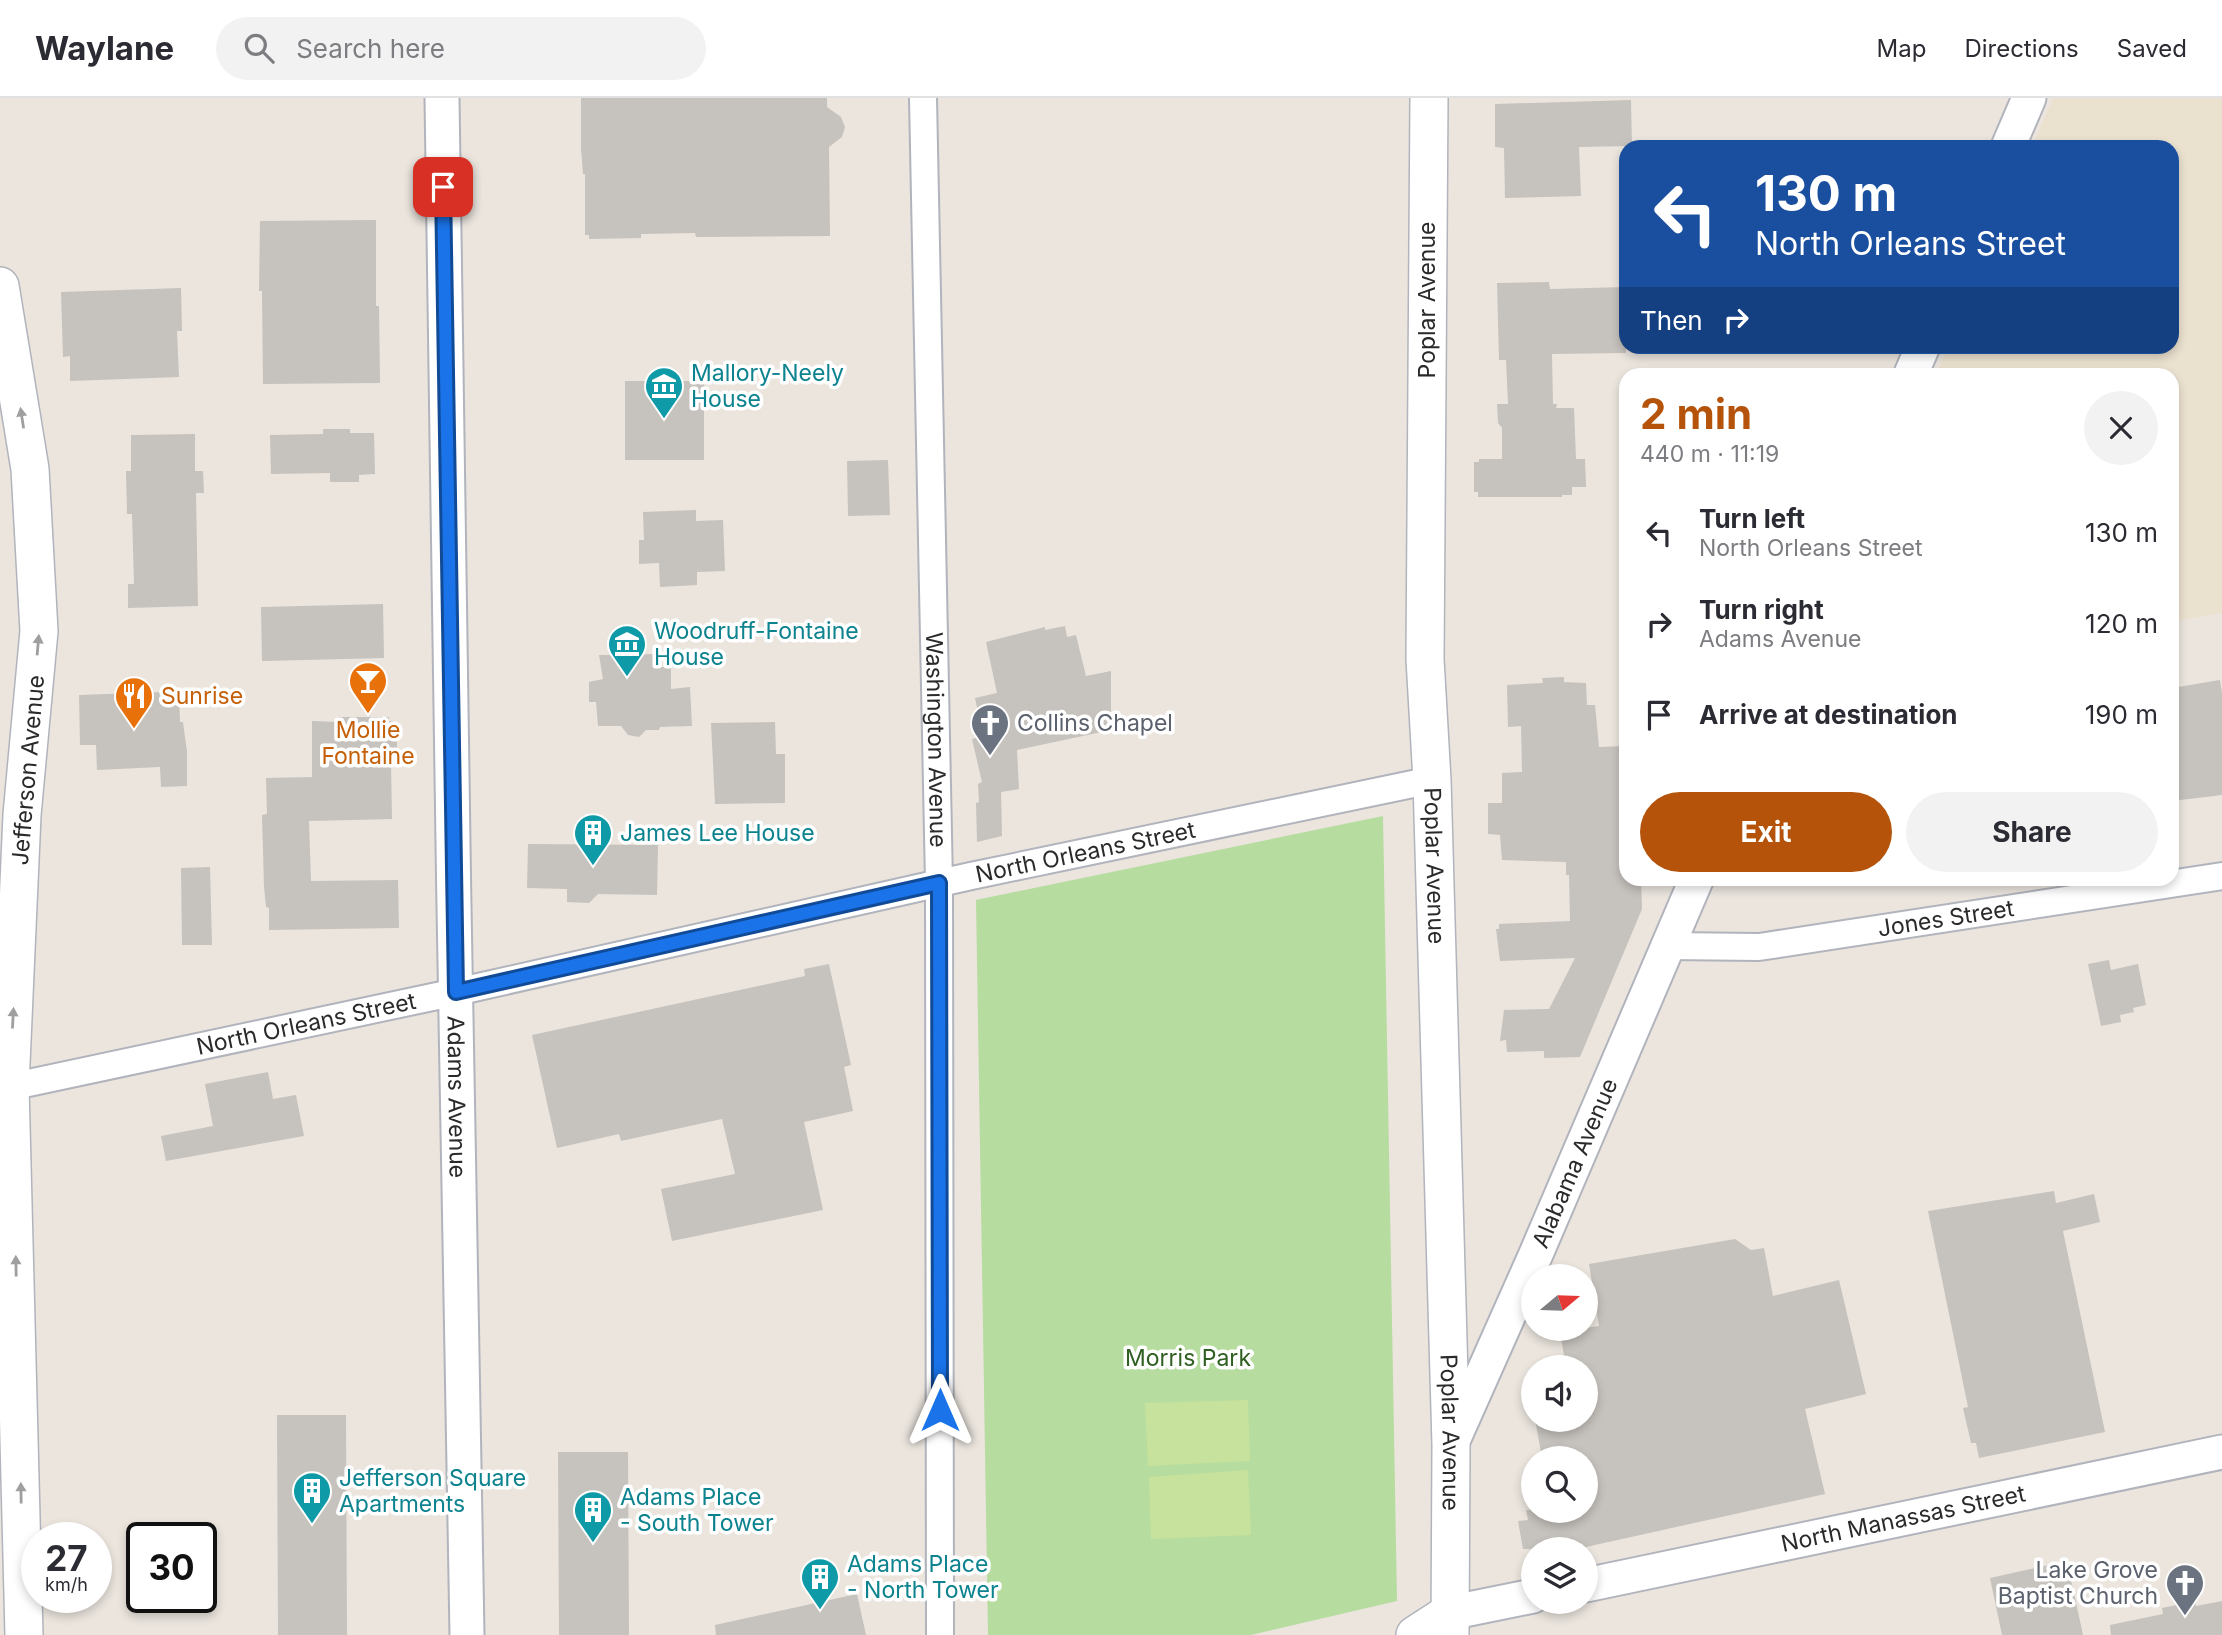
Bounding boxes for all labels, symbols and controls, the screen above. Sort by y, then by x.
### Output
search box [216,17,706,80]
text: Waylane [35,28,174,68]
icon: search [240,29,278,67]
text: Search here [296,33,445,64]
text: Map [1877,34,1926,63]
text: Directions [1964,34,2079,63]
text: Saved [2117,34,2187,63]
pin [413,157,473,217]
text: 130 m [1755,164,1897,223]
icon: arrive [424,168,462,206]
icon: left [1640,168,1731,259]
street label: Poplar Avenue [1413,222,1441,378]
text: North Orleans Street [1755,224,2066,263]
icon: right [1717,301,1755,339]
text: Then [1640,305,1703,336]
place label: Mallory-Neely House [691,359,844,413]
museum icon: Mallory-Neely House [643,365,685,420]
text: 2 min [1640,388,1752,439]
button: close [2084,391,2158,465]
one-way arrow [16,407,27,429]
text: 440 m · 11:19 [1640,440,1779,468]
text: Turn left [1699,503,1805,534]
icon: left [1640,514,1678,552]
text: 130 m [2085,517,2158,548]
text: North Orleans Street [1699,534,1923,562]
text: Turn right [1699,594,1824,625]
icon: right [1640,605,1678,643]
text: 120 m [2085,608,2158,639]
place label: Woodruff-Fontaine House [654,617,859,671]
museum icon: Woodruff-Fontaine House [606,623,648,678]
text: Adams Avenue [1699,625,1861,653]
street label: Washington Avenue [920,632,952,848]
one-way arrow [33,633,44,655]
bar icon: Mollie Fontaine [347,660,389,715]
street label: Jefferson Avenue [6,674,50,866]
restaurant icon: Sunrise [113,675,155,730]
place label: Sunrise [161,682,243,710]
icon: arrive [1640,696,1678,734]
text: Arrive at destination [1699,699,1958,730]
text: 190 m [2085,699,2158,730]
church icon: Collins Chapel [969,702,1011,757]
place label: Collins Chapel [1017,709,1173,737]
place label: Mollie Fontaine [321,716,415,770]
street label: Poplar Avenue [1418,787,1451,945]
button: Exit [1640,792,1892,872]
button: Share [1906,792,2158,872]
building icon: James Lee House [572,812,614,867]
street label: North Orleans Street [973,816,1198,889]
place label: James Lee House [620,819,815,847]
street label: Jones Street [1876,894,2016,943]
street label: North Orleans Street [194,987,419,1061]
one-way arrow [8,1007,19,1029]
street label: Adams Avenue [441,1015,472,1178]
street label: Alabama Avenue [1526,1074,1624,1252]
one-way arrow [10,1255,21,1277]
north arrow [1521,1264,1598,1340]
map controls [1521,1264,1598,1614]
park label: Morris Park [1125,1344,1251,1372]
street label: Poplar Avenue [1434,1354,1465,1511]
button: sound [1521,1355,1598,1432]
position arrow [903,1373,977,1447]
button: search [1521,1446,1598,1523]
place label: Jefferson Square Apartments [339,1464,526,1518]
building icon: Jefferson Square Apartments [291,1470,333,1525]
street label: North Manassas Street [1779,1479,2028,1558]
one-way arrow [15,1482,27,1504]
place label: Adams Place - South Tower [620,1483,774,1537]
building icon: Adams Place - South Tower [572,1489,614,1544]
speed limit sign: 30 [126,1522,217,1613]
text: 27 [45,1537,88,1579]
button: layers [1521,1537,1598,1614]
place label: Adams Place - North Tower [847,1550,999,1604]
building icon: Adams Place - North Tower [799,1556,841,1611]
place label: Lake Grove Baptist Church [1998,1556,2158,1610]
church icon: Lake Grove Baptist Church [2164,1562,2206,1617]
text: km/h [45,1574,88,1595]

